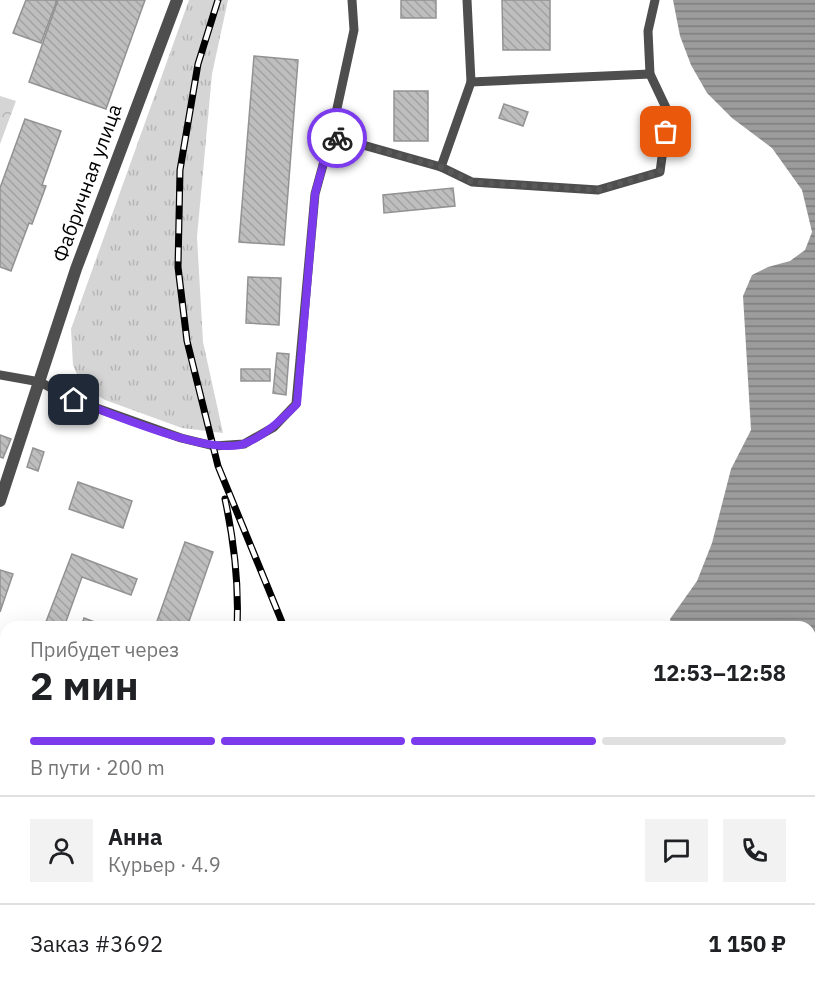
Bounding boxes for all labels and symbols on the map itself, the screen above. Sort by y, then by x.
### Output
street label: Фабричная улица [45,100,128,266]
pin [640,106,691,157]
courier [307,108,367,168]
pin [48,374,99,425]

